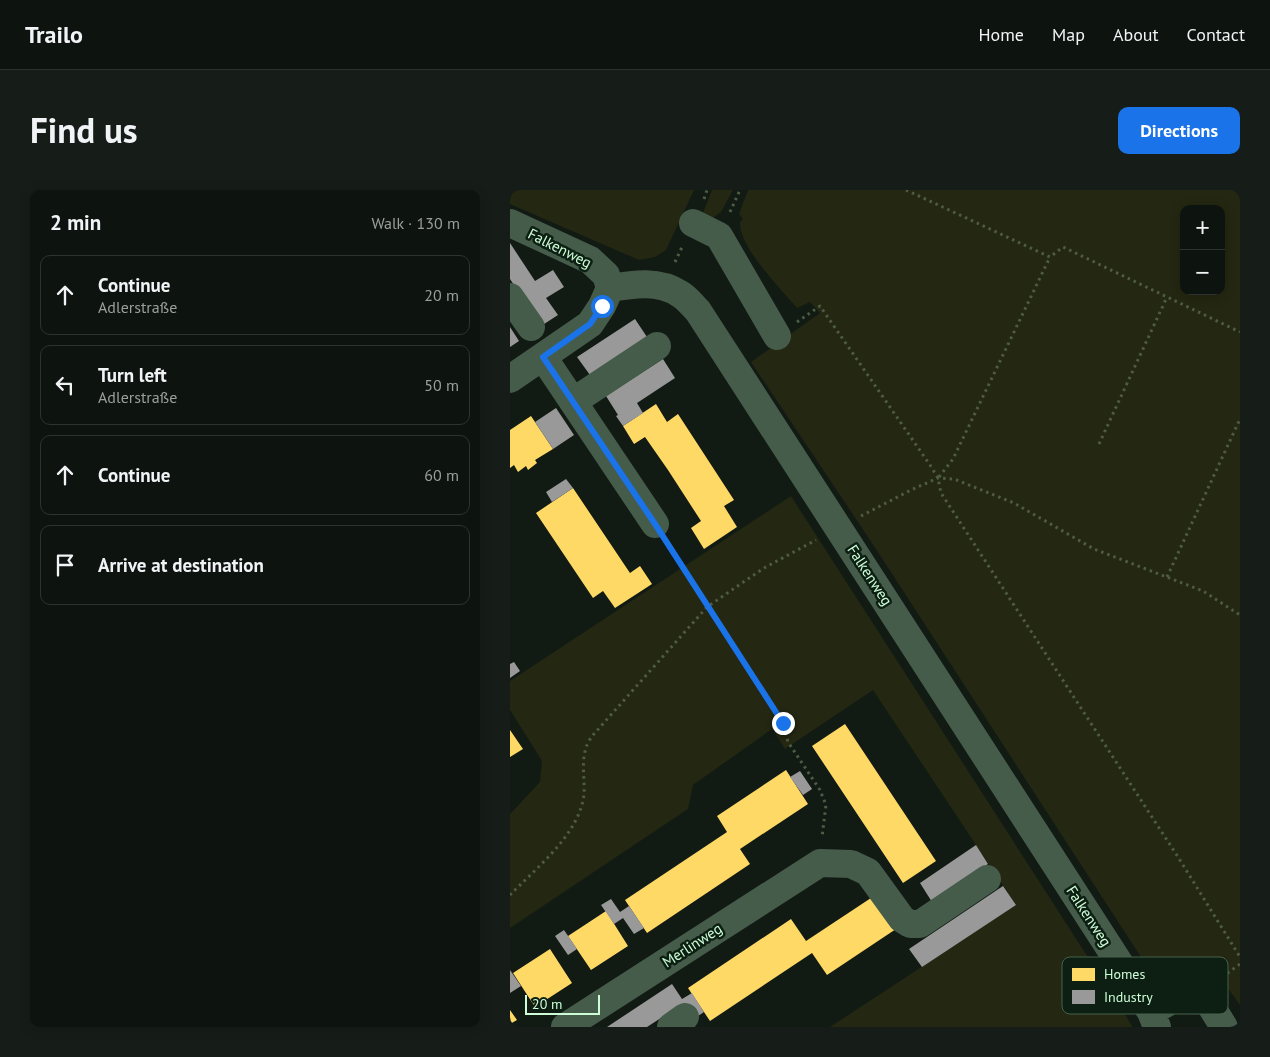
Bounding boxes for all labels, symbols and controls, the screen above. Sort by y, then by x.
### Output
text: Trailo [25,19,83,50]
text: Home [978,23,1024,46]
text: Map [1052,23,1085,46]
text: About [1113,23,1159,46]
text: Contact [1187,23,1245,46]
text: Find us [30,107,138,153]
button: Directions [1118,107,1240,154]
map controls [1180,205,1225,295]
button: + [1180,205,1225,250]
text: 2 min [50,209,101,236]
text: Walk · 130 m [371,213,460,233]
street label: Falkenweg [525,224,595,272]
button: − [1180,250,1225,295]
text: Continue [98,273,170,297]
icon: ahead [51,281,79,309]
text: 20 m [424,285,459,305]
route start [591,295,614,318]
text: Adlerstraße [98,297,177,317]
text: Turn left [98,363,167,387]
icon: left [51,371,79,399]
text: 50 m [424,375,459,395]
text: Adlerstraße [98,387,177,407]
icon: ahead [51,461,79,489]
text: Continue [98,463,170,487]
text: 60 m [424,465,459,485]
street label: Falkenweg [843,541,897,609]
icon: arrive [51,551,79,579]
text: Arrive at destination [98,553,264,577]
route end [772,712,795,735]
street label: Falkenweg [1062,882,1116,950]
street label: Merlinweg [658,919,726,971]
legend [1062,957,1228,1014]
text: Homes [1104,965,1145,983]
text: Industry [1104,988,1153,1006]
scale bar [525,992,600,1015]
text: 20 m [532,995,562,1013]

